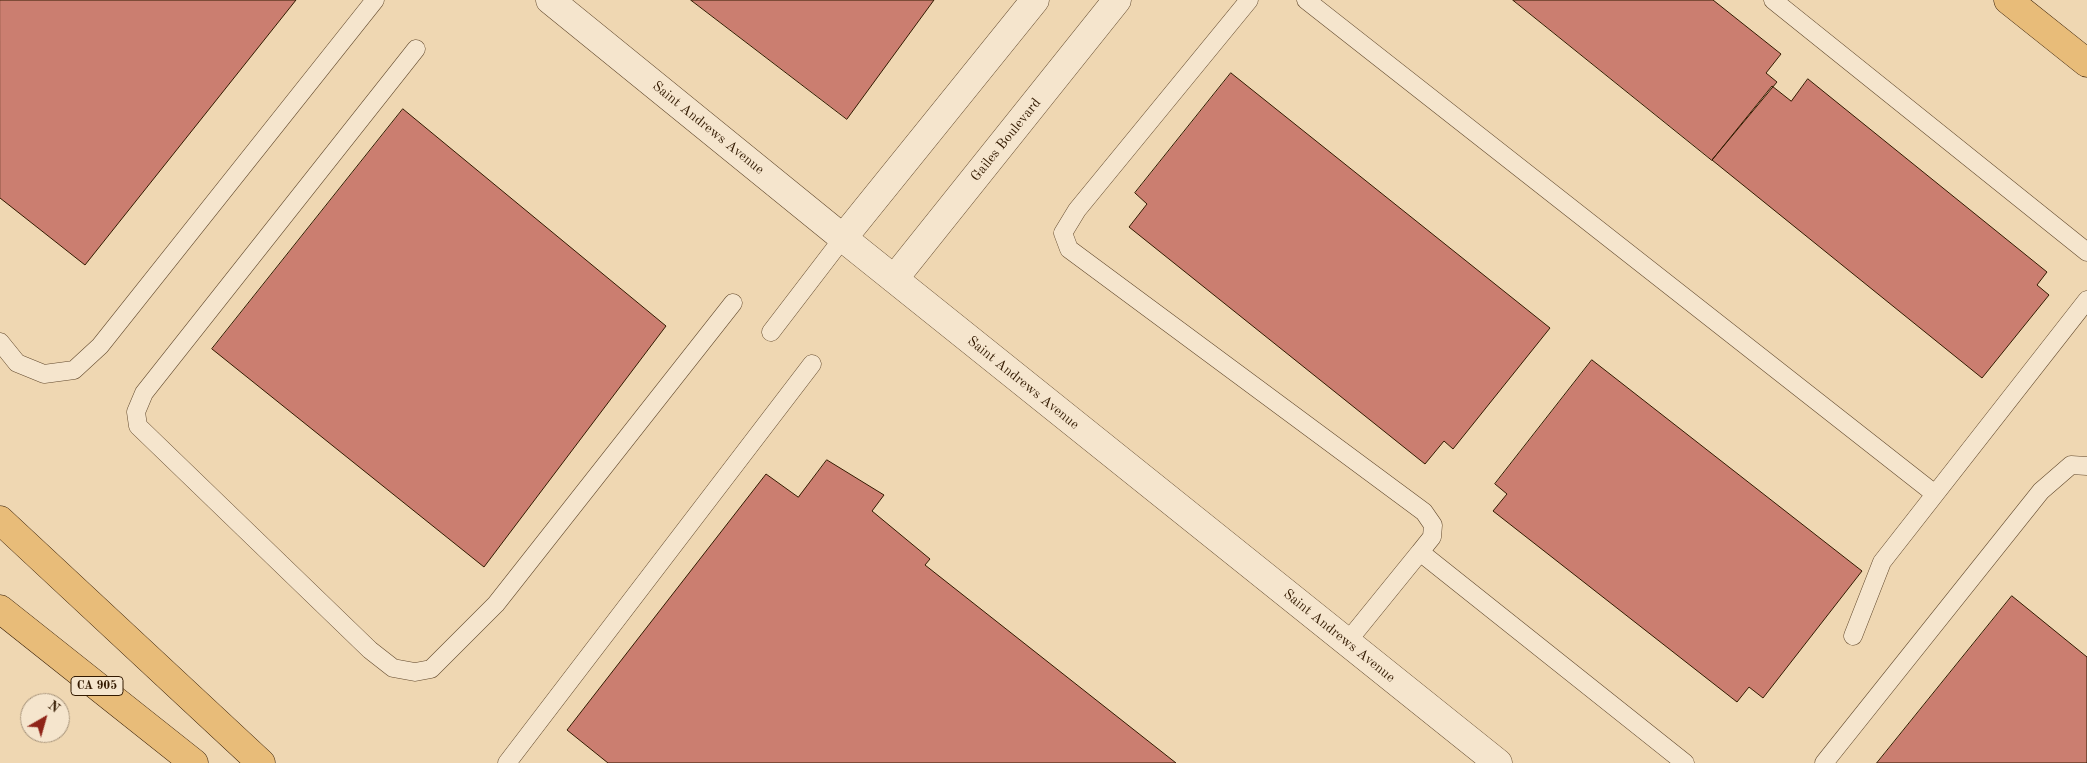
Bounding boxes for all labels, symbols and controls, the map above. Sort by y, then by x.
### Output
street label: Saint Andrews Avenue [649,78,767,178]
street label: Gailes Boulevard [967,95,1045,185]
street label: Saint Andrews Avenue [964,333,1082,433]
street label: Saint Andrews Avenue [1280,586,1398,686]
road number: CA 905 [71,676,123,696]
north arrow [20,693,70,743]
text: N [45,698,62,716]

